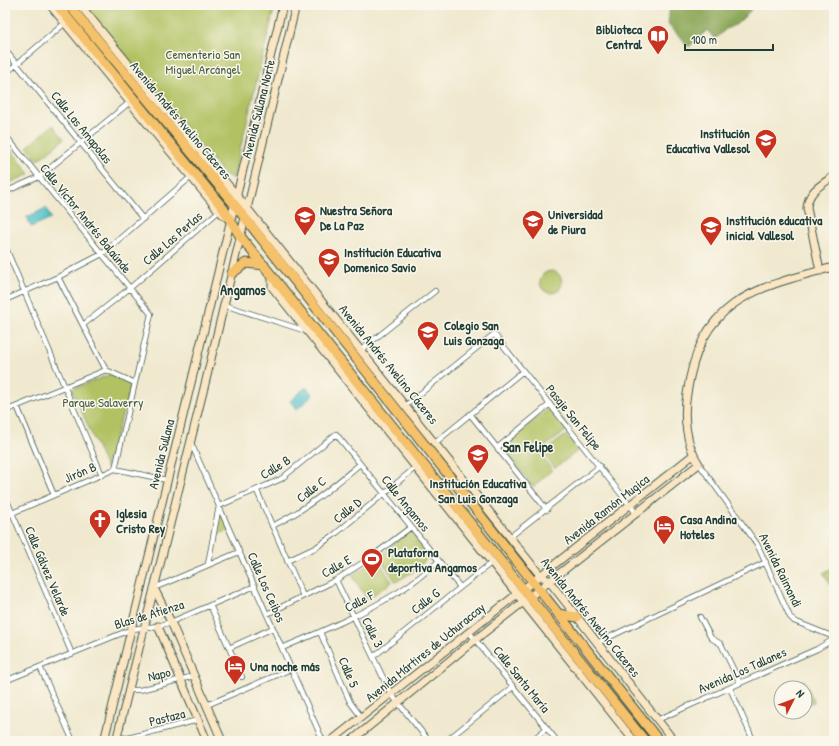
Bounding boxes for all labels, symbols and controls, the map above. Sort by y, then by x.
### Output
place label: Biblioteca Central [596,20,643,53]
library icon: Biblioteca Central [645,23,671,56]
scale bar [685,26,773,52]
text: 100 m [691,31,717,48]
park label: Cementerio San Miguel Arcángel [165,45,241,78]
street label: Avenida Andrés Avelino Cáceres [126,57,236,183]
street label: Avenida Sullana Norte [237,58,279,160]
street label: Calle Las Amapolas [47,87,117,167]
place label: Institución Educativa Vallesol [666,124,751,157]
school or university icon: Institución Educativa Vallesol [753,127,779,160]
street label: Calle Víctor Andrés Balaúnde [36,159,136,277]
place label: Nuestra Señora De La Paz [320,201,393,234]
school or university icon: Nuestra Señora De La Paz [292,204,318,237]
place label: Universidad de Piura [548,205,603,238]
street label: Calle Las Perlas [138,207,206,269]
school or university icon: Universidad de Piura [520,208,546,241]
place label: Institución educativa inicial Vallesol [726,211,823,244]
school or university icon: Institución educativa inicial Vallesol [698,214,724,247]
place label: Institución Educativa Domenico Savio [344,243,442,276]
school or university icon: Institución Educativa Domenico Savio [316,246,342,279]
district label: Angamos [220,280,266,301]
street label: Avenida Andrés Avelino Cáceres [335,300,443,428]
place label: Colegio San Luis Gonzaga [444,316,505,350]
school or university icon: Colegio San Luis Gonzaga [415,319,441,352]
street label: Pasaje San Felipe [542,380,606,454]
park label: Parque Salaverry [62,393,144,411]
street label: Avenida Sullana [144,417,178,491]
district label: San Felipe [503,437,554,458]
school or university icon: Institución Educativa San Luis Gonzaga [465,442,491,475]
street label: Calle B [256,451,294,483]
street label: Jirón B [61,457,99,487]
street label: Avenida Ramón Mugica [559,470,653,548]
street label: Calle Angamos [378,471,434,535]
street label: Calle C [292,472,330,506]
place label: Institución Educativa San Luis Gonzaga [430,474,527,508]
street label: Calle D [329,492,366,527]
place label: Iglesia Cristo Rey [116,504,166,538]
church icon: Iglesia Cristo Rey [87,507,113,540]
place label: Casa Andina Hoteles [680,510,737,543]
hotel icon: Casa Andina Hoteles [651,513,677,546]
street label: Calle Gálvez Velarde [21,523,75,619]
street label: Avenida Raimondi [755,530,807,610]
place label: Plataforna deportiva Angamos [388,543,477,577]
sports icon: Plataforna deportiva Angamos [359,546,385,579]
street label: Calle Los Ceibos [244,549,290,625]
street label: Calle E [318,550,354,582]
street label: Avenida Andrés Avelino Cáceres [537,553,645,681]
street label: Calle G [407,584,444,618]
street label: Calle F [341,585,378,616]
street label: Blas de Atienza [112,595,186,633]
street label: Avenida Mártires de Uchuraccay [361,598,489,706]
street label: Calle 3 [358,614,388,650]
street label: Calle Santa María [489,642,555,716]
street label: Avenida Los Tallanes [695,643,789,697]
hotel icon: Una noche más [222,653,248,686]
street label: Calle 5 [335,654,364,690]
place label: Una noche más [250,657,320,675]
street label: Napo [146,663,172,685]
north arrow [773,680,813,720]
text: N [793,686,808,700]
street label: Pastaza [147,704,187,730]

